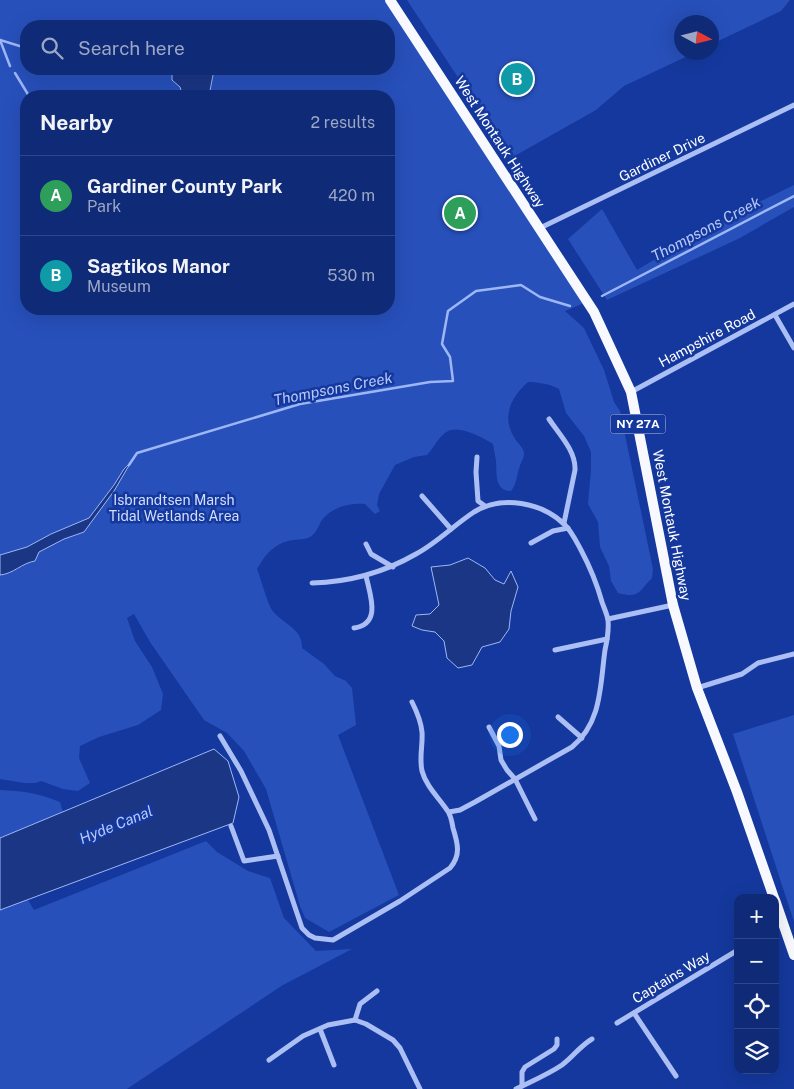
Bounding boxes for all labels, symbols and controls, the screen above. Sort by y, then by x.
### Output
north arrow [674,15,719,60]
search box [20,20,395,75]
icon: search [38,34,66,62]
text: Search here [78,37,185,59]
pin: B [501,60,533,98]
street label: West Montauk Highway [451,73,549,211]
text: Nearby [40,110,113,135]
text: 2 results [310,113,375,132]
street label: Gardiner Drive [616,129,708,185]
text: Gardiner County Park [87,175,282,197]
text: A [50,186,62,205]
text: 420 m [328,186,375,205]
water label: Thompsons Creek [648,192,764,264]
pin: A [444,194,476,232]
text: Park [87,197,121,216]
text: Sagtikos Manor [87,255,230,277]
text: B [51,266,61,285]
text: 530 m [327,266,375,285]
text: Museum [87,277,151,296]
street label: Hampshire Road [656,306,758,370]
water label: Thompsons Creek [272,368,395,408]
road number: NY 27A [610,414,666,434]
street label: West Montauk Highway [650,448,695,602]
park label: Isbrandtsen Marsh Tidal Wetlands Area [109,492,239,524]
your location [497,722,523,748]
water label: Hyde Canal [77,802,155,847]
map controls [734,894,779,1074]
button: + [734,894,779,939]
button: − [734,939,779,984]
street label: Captains Way [629,947,713,1006]
button: locate [734,984,779,1029]
button: layers [734,1029,779,1074]

